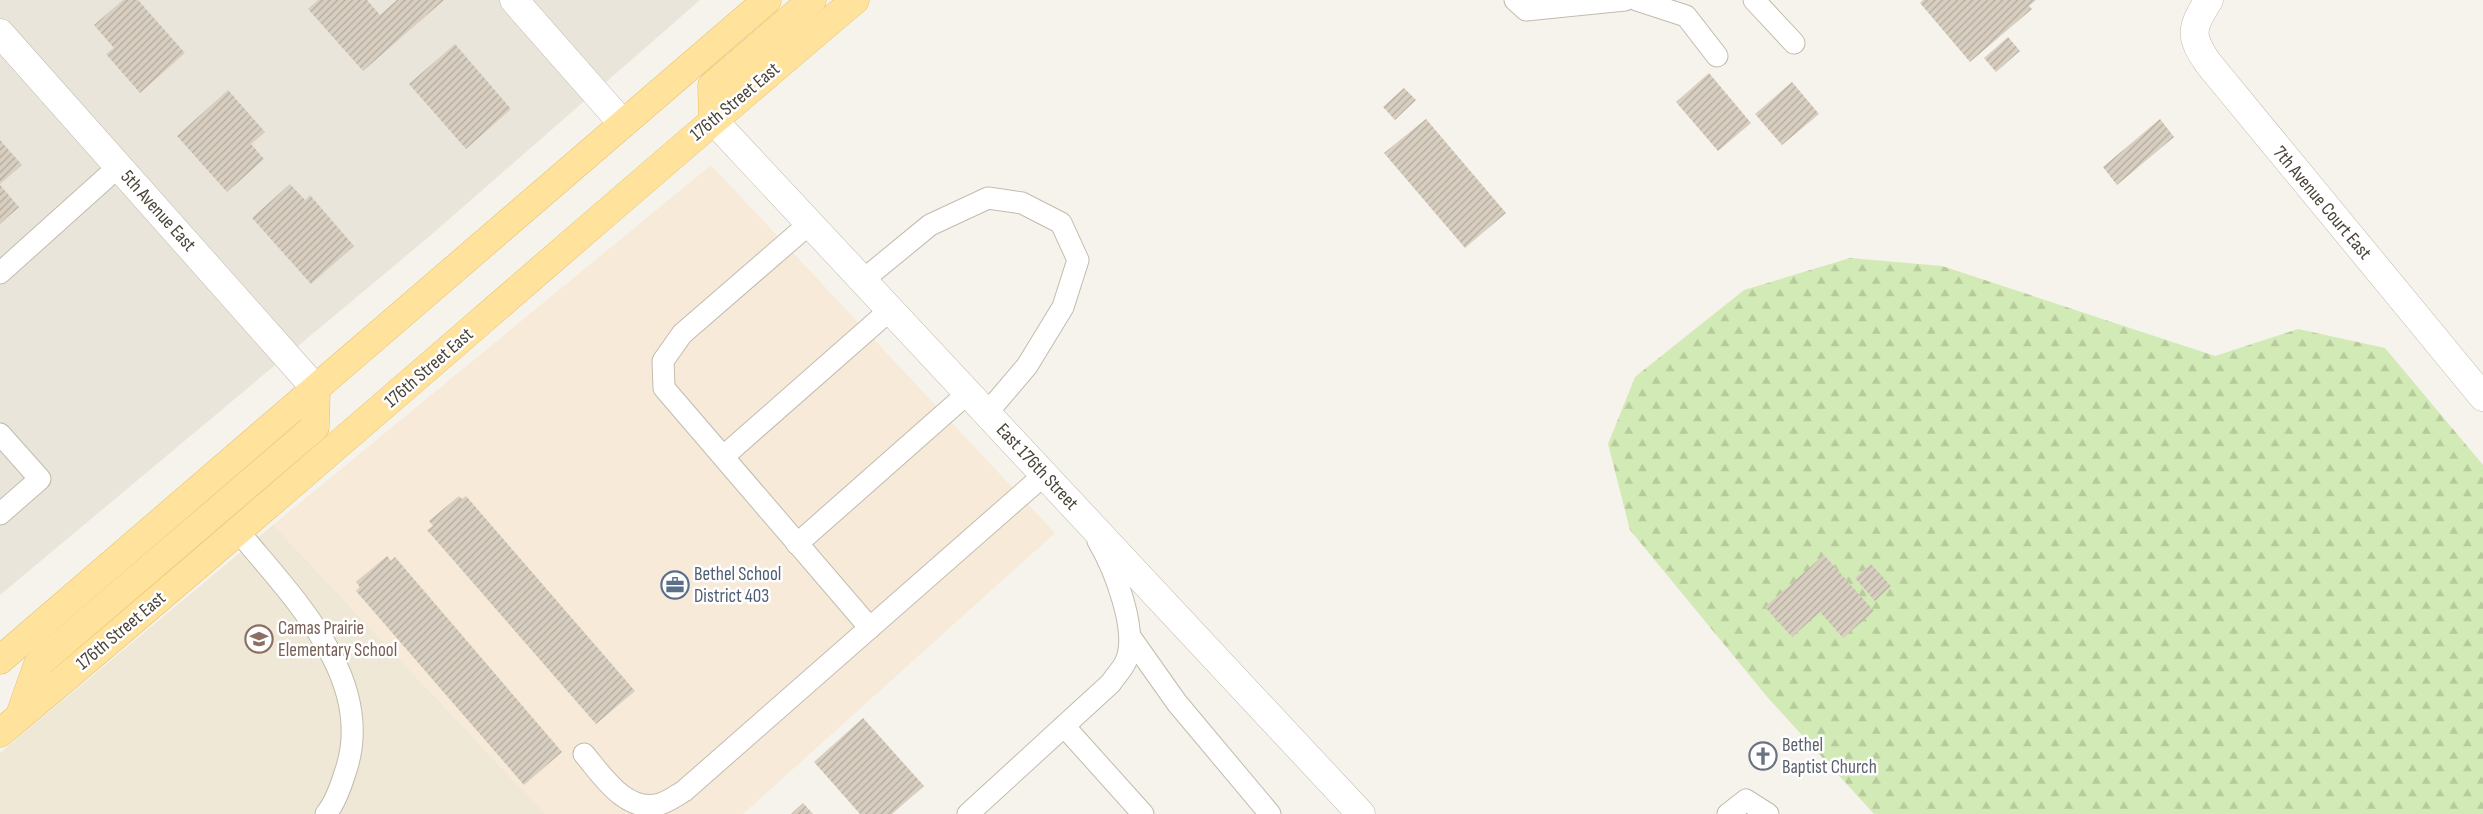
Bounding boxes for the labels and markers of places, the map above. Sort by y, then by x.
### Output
place label: Bethel School District 403 [694,563,781,608]
office icon: Bethel School District 403 [660,570,690,600]
place label: Camas Prairie Elementary School [278,617,397,662]
school or university icon: Camas Prairie Elementary School [244,624,274,654]
place label: Bethel Baptist Church [1782,734,1877,779]
church icon: Bethel Baptist Church [1748,741,1778,771]

